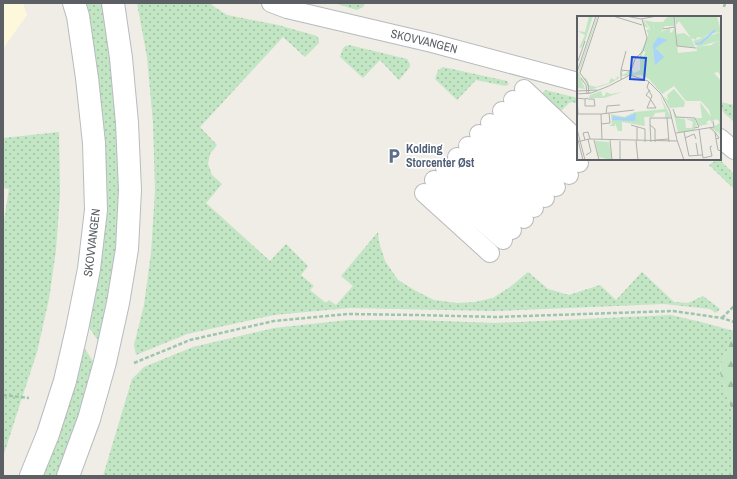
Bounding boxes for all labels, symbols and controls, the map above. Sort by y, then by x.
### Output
inset map [577,16,721,160]
street label: SKOVVANGEN [389,26,459,57]
place label: Kolding Storcenter Øst [406,141,475,171]
parking icon: Kolding Storcenter Øst [385,147,403,165]
street label: SKOVVANGEN [80,208,104,278]

